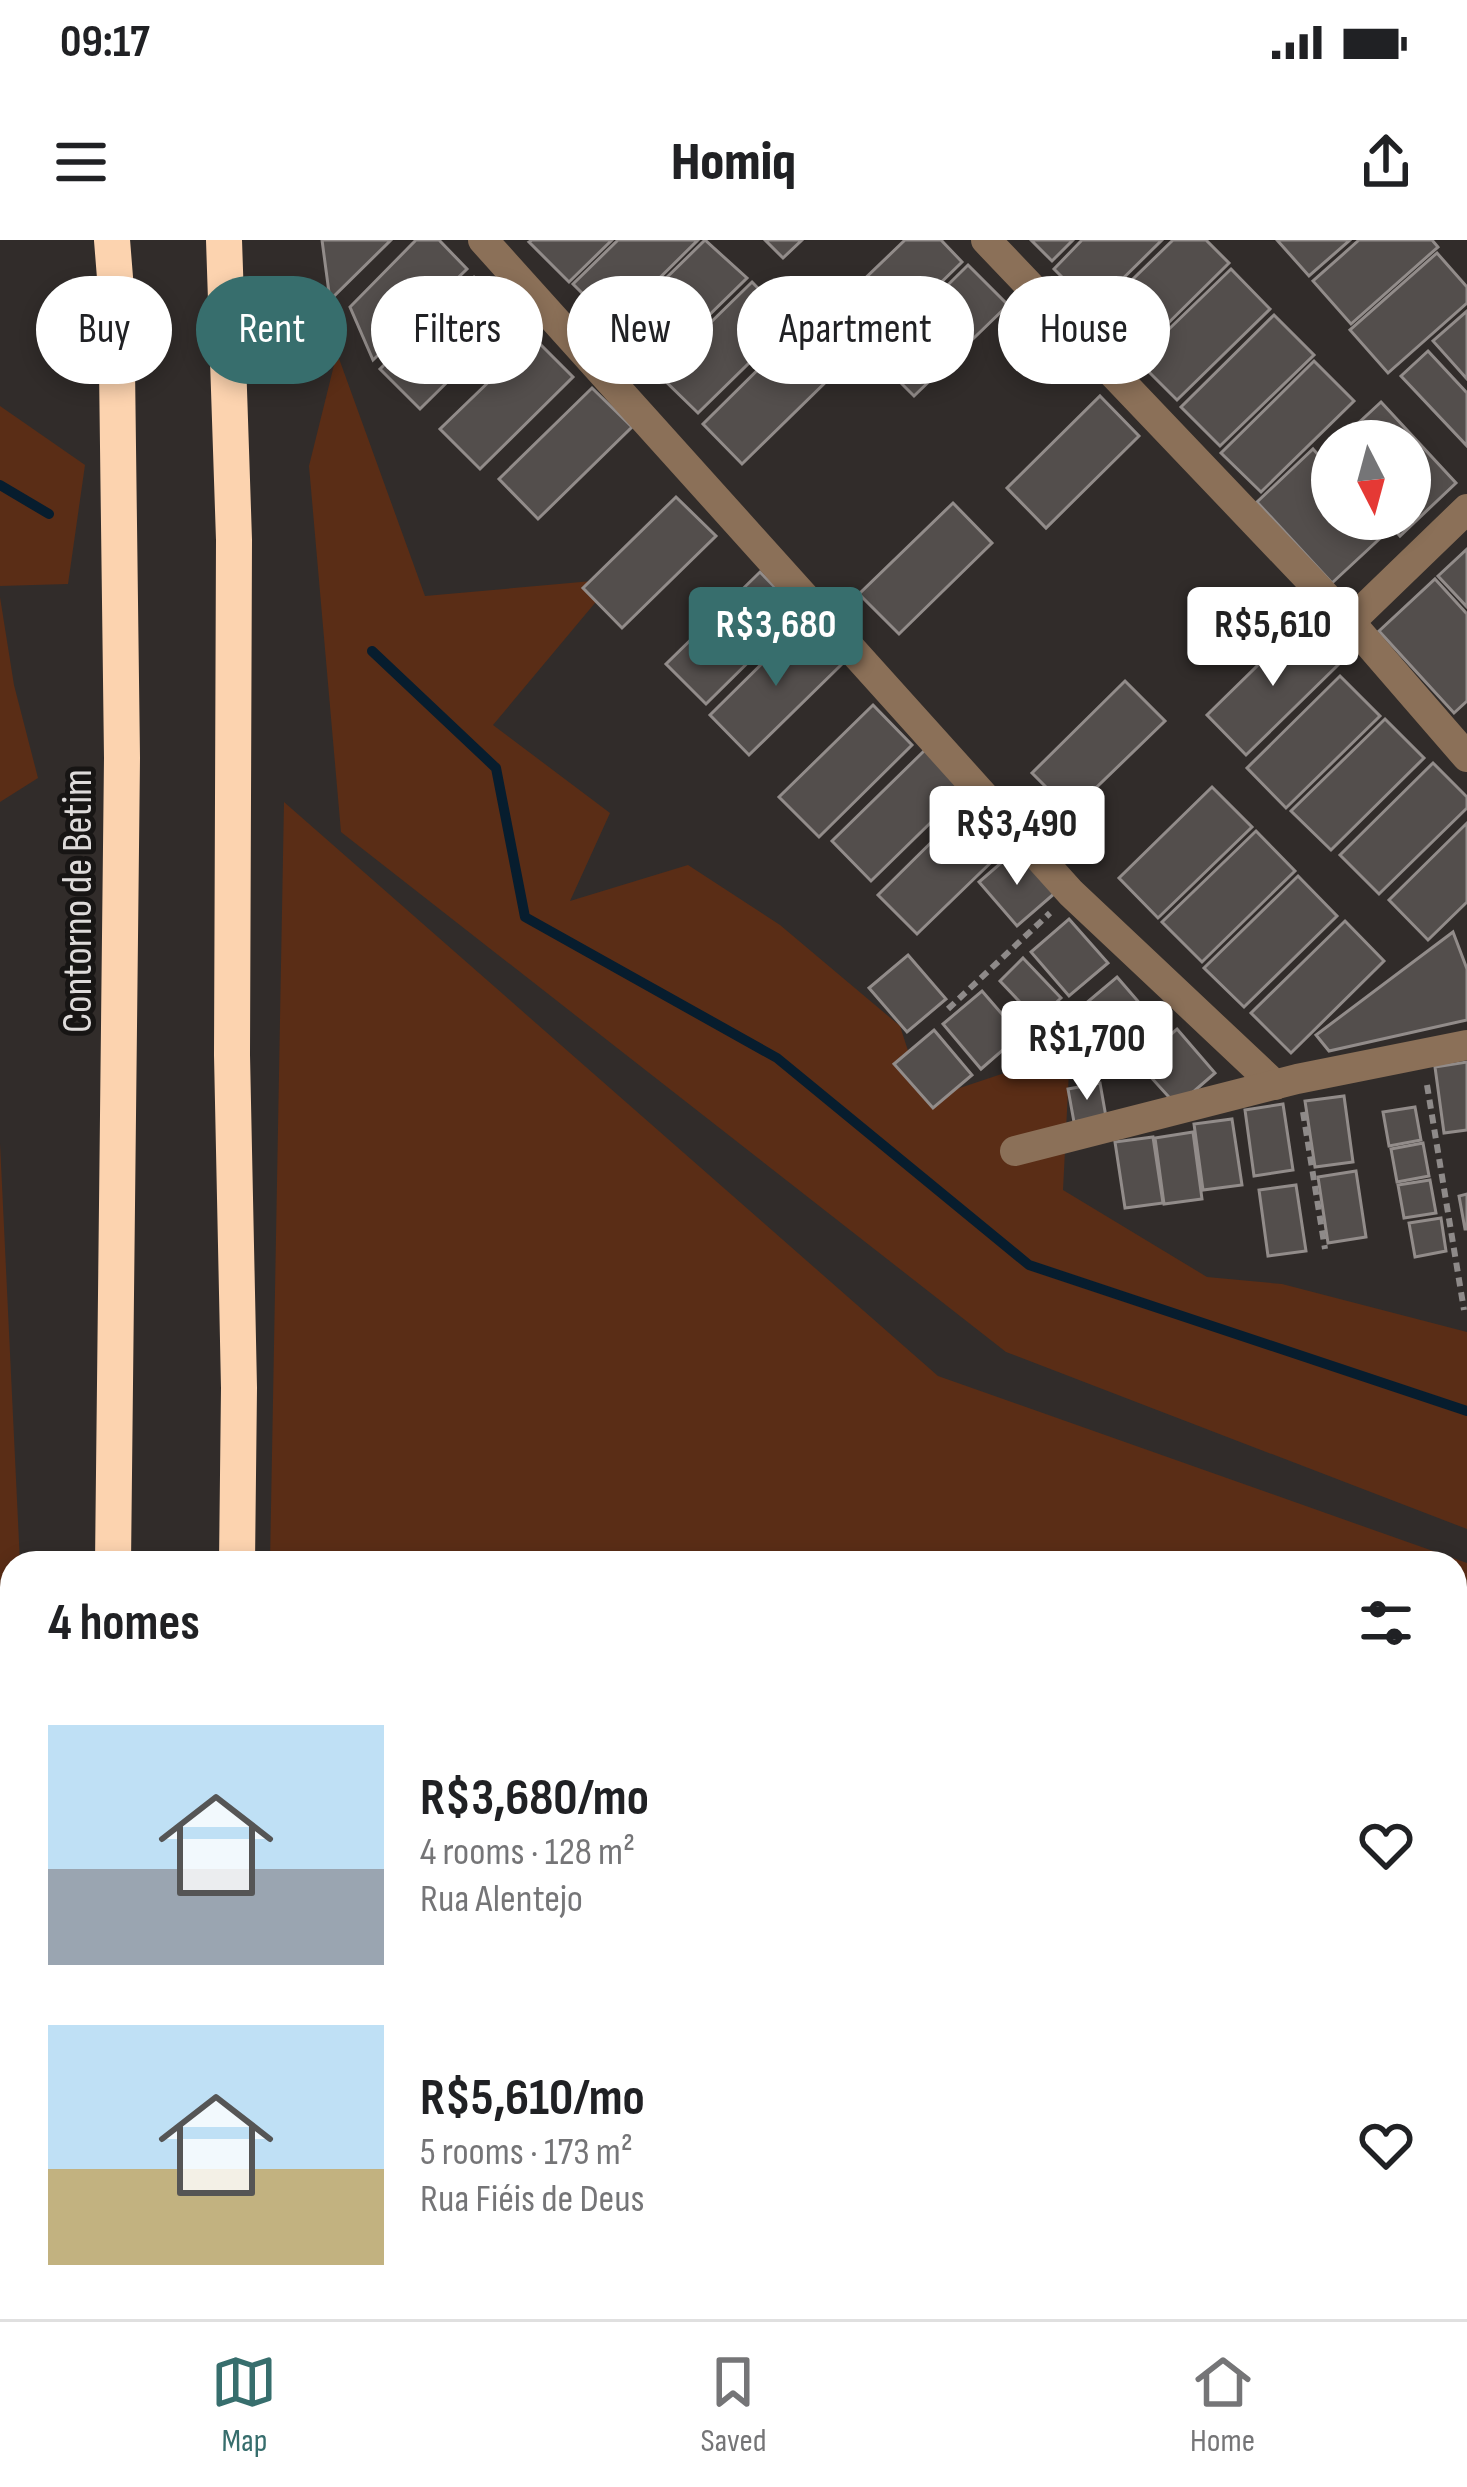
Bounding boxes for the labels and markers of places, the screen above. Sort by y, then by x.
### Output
pin: R$3,680 [665,587,887,689]
pin: R$5,610 [1162,587,1384,689]
pin: R$3,490 [906,786,1128,888]
pin: R$1,700 [976,1001,1198,1103]

